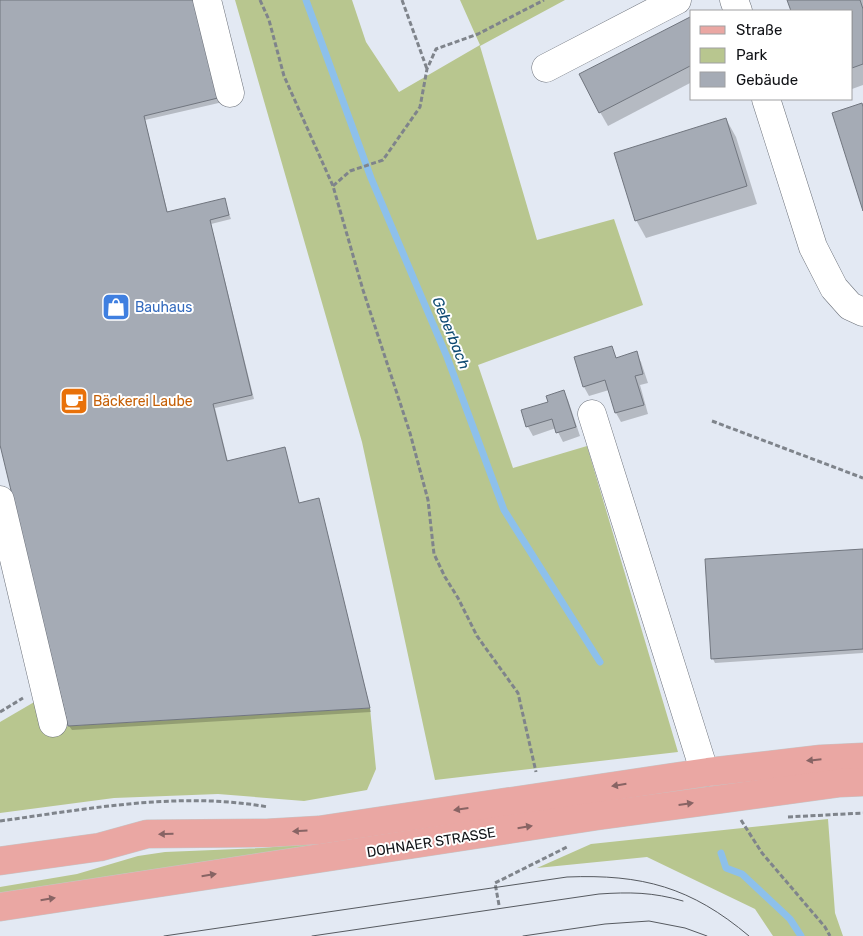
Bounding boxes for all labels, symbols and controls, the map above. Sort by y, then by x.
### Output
legend [690,10,853,100]
text: Straße [736,21,782,39]
text: Park [736,46,767,64]
text: Gebäude [736,71,798,89]
shop icon: Bauhaus [101,292,131,322]
water label: Geberbach [428,294,474,372]
place label: Bauhaus [135,299,192,316]
cafe icon: Bäckerei Laube [59,386,89,416]
place label: Bäckerei Laube [93,393,193,410]
one-way arrow [806,756,822,764]
one-way arrow [610,782,626,790]
one-way arrow [678,800,694,808]
one-way arrow [453,805,469,813]
one-way arrow [518,823,534,831]
street label: DOHNAER STRASSE [365,824,497,861]
one-way arrow [292,828,308,836]
one-way arrow [157,830,173,838]
one-way arrow [201,871,217,879]
one-way arrow [41,895,57,903]

